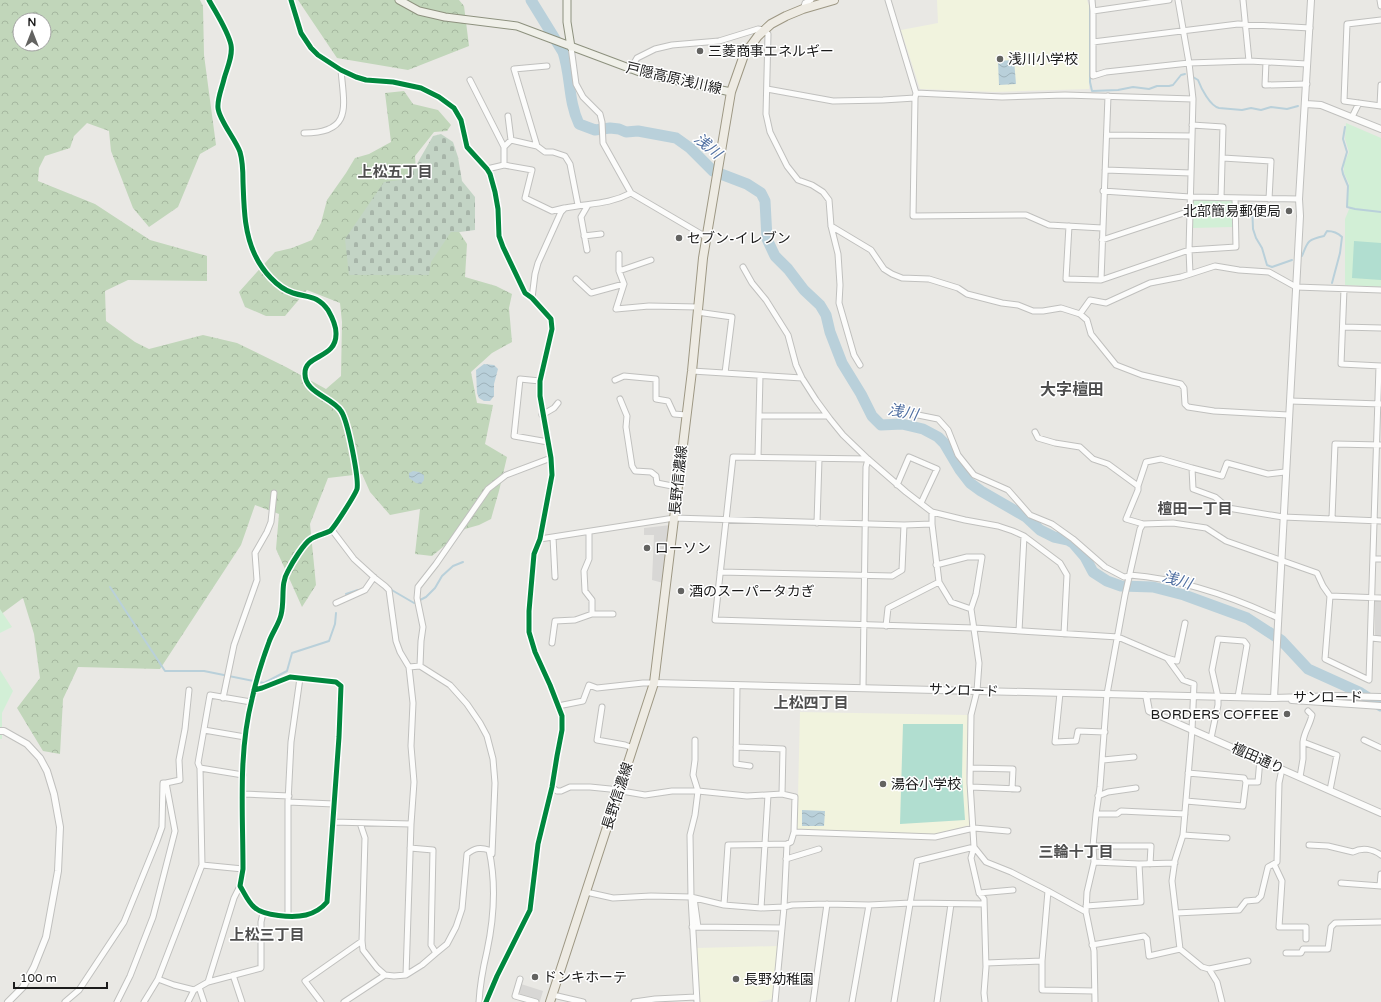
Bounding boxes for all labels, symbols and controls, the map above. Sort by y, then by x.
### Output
north arrow [12,12,52,52]
text: N [28,16,36,29]
place label: 三菱商事エネルギー [708,43,834,60]
marker: 三菱商事エネルギー [695,46,705,56]
place label: 浅川小学校 [1008,51,1078,68]
marker: 浅川小学校 [995,54,1005,64]
street label: 戸隠高原浅川線 [624,59,724,98]
water label: 浅川 [691,129,727,164]
district label: 上松五丁目 [357,163,433,181]
place label: 北部簡易郵便局 [1183,203,1281,220]
marker: 北部簡易郵便局 [1284,206,1294,216]
place label: セブン-イレブン [687,230,791,247]
marker: セブン-イレブン [674,233,684,243]
district label: 大字檀田 [1040,380,1104,400]
water label: 浅川 [887,400,921,424]
street label: 長野信濃線 [666,444,691,516]
district label: 檀田一丁目 [1157,500,1233,518]
place label: ローソン [655,540,711,557]
marker: ローソン [642,543,652,553]
water label: 浅川 [1160,567,1196,594]
place label: 酒のスーパータカぎ [689,583,815,600]
marker: 酒のスーパータカぎ [676,586,686,596]
street label: サンロード [929,681,999,700]
street label: サンロード [1293,689,1363,706]
district label: 上松四丁目 [773,694,849,712]
place label: BORDERS COFFEE [1151,706,1279,723]
marker: BORDERS COFFEE [1282,709,1292,719]
street label: 檀田通り [1229,739,1287,778]
street label: 長野信濃線 [599,760,636,832]
place label: 湯谷小学校 [891,776,961,793]
marker: 湯谷小学校 [878,779,888,789]
district label: 三輪十丁目 [1038,843,1114,861]
district label: 上松三丁目 [229,926,305,944]
scale bar [14,964,107,990]
place label: ドンキホーテ [543,969,627,986]
text: 100 m [20,971,57,985]
place label: 長野幼稚園 [744,971,814,988]
marker: ドンキホーテ [530,972,540,982]
marker: 長野幼稚園 [731,974,741,984]

